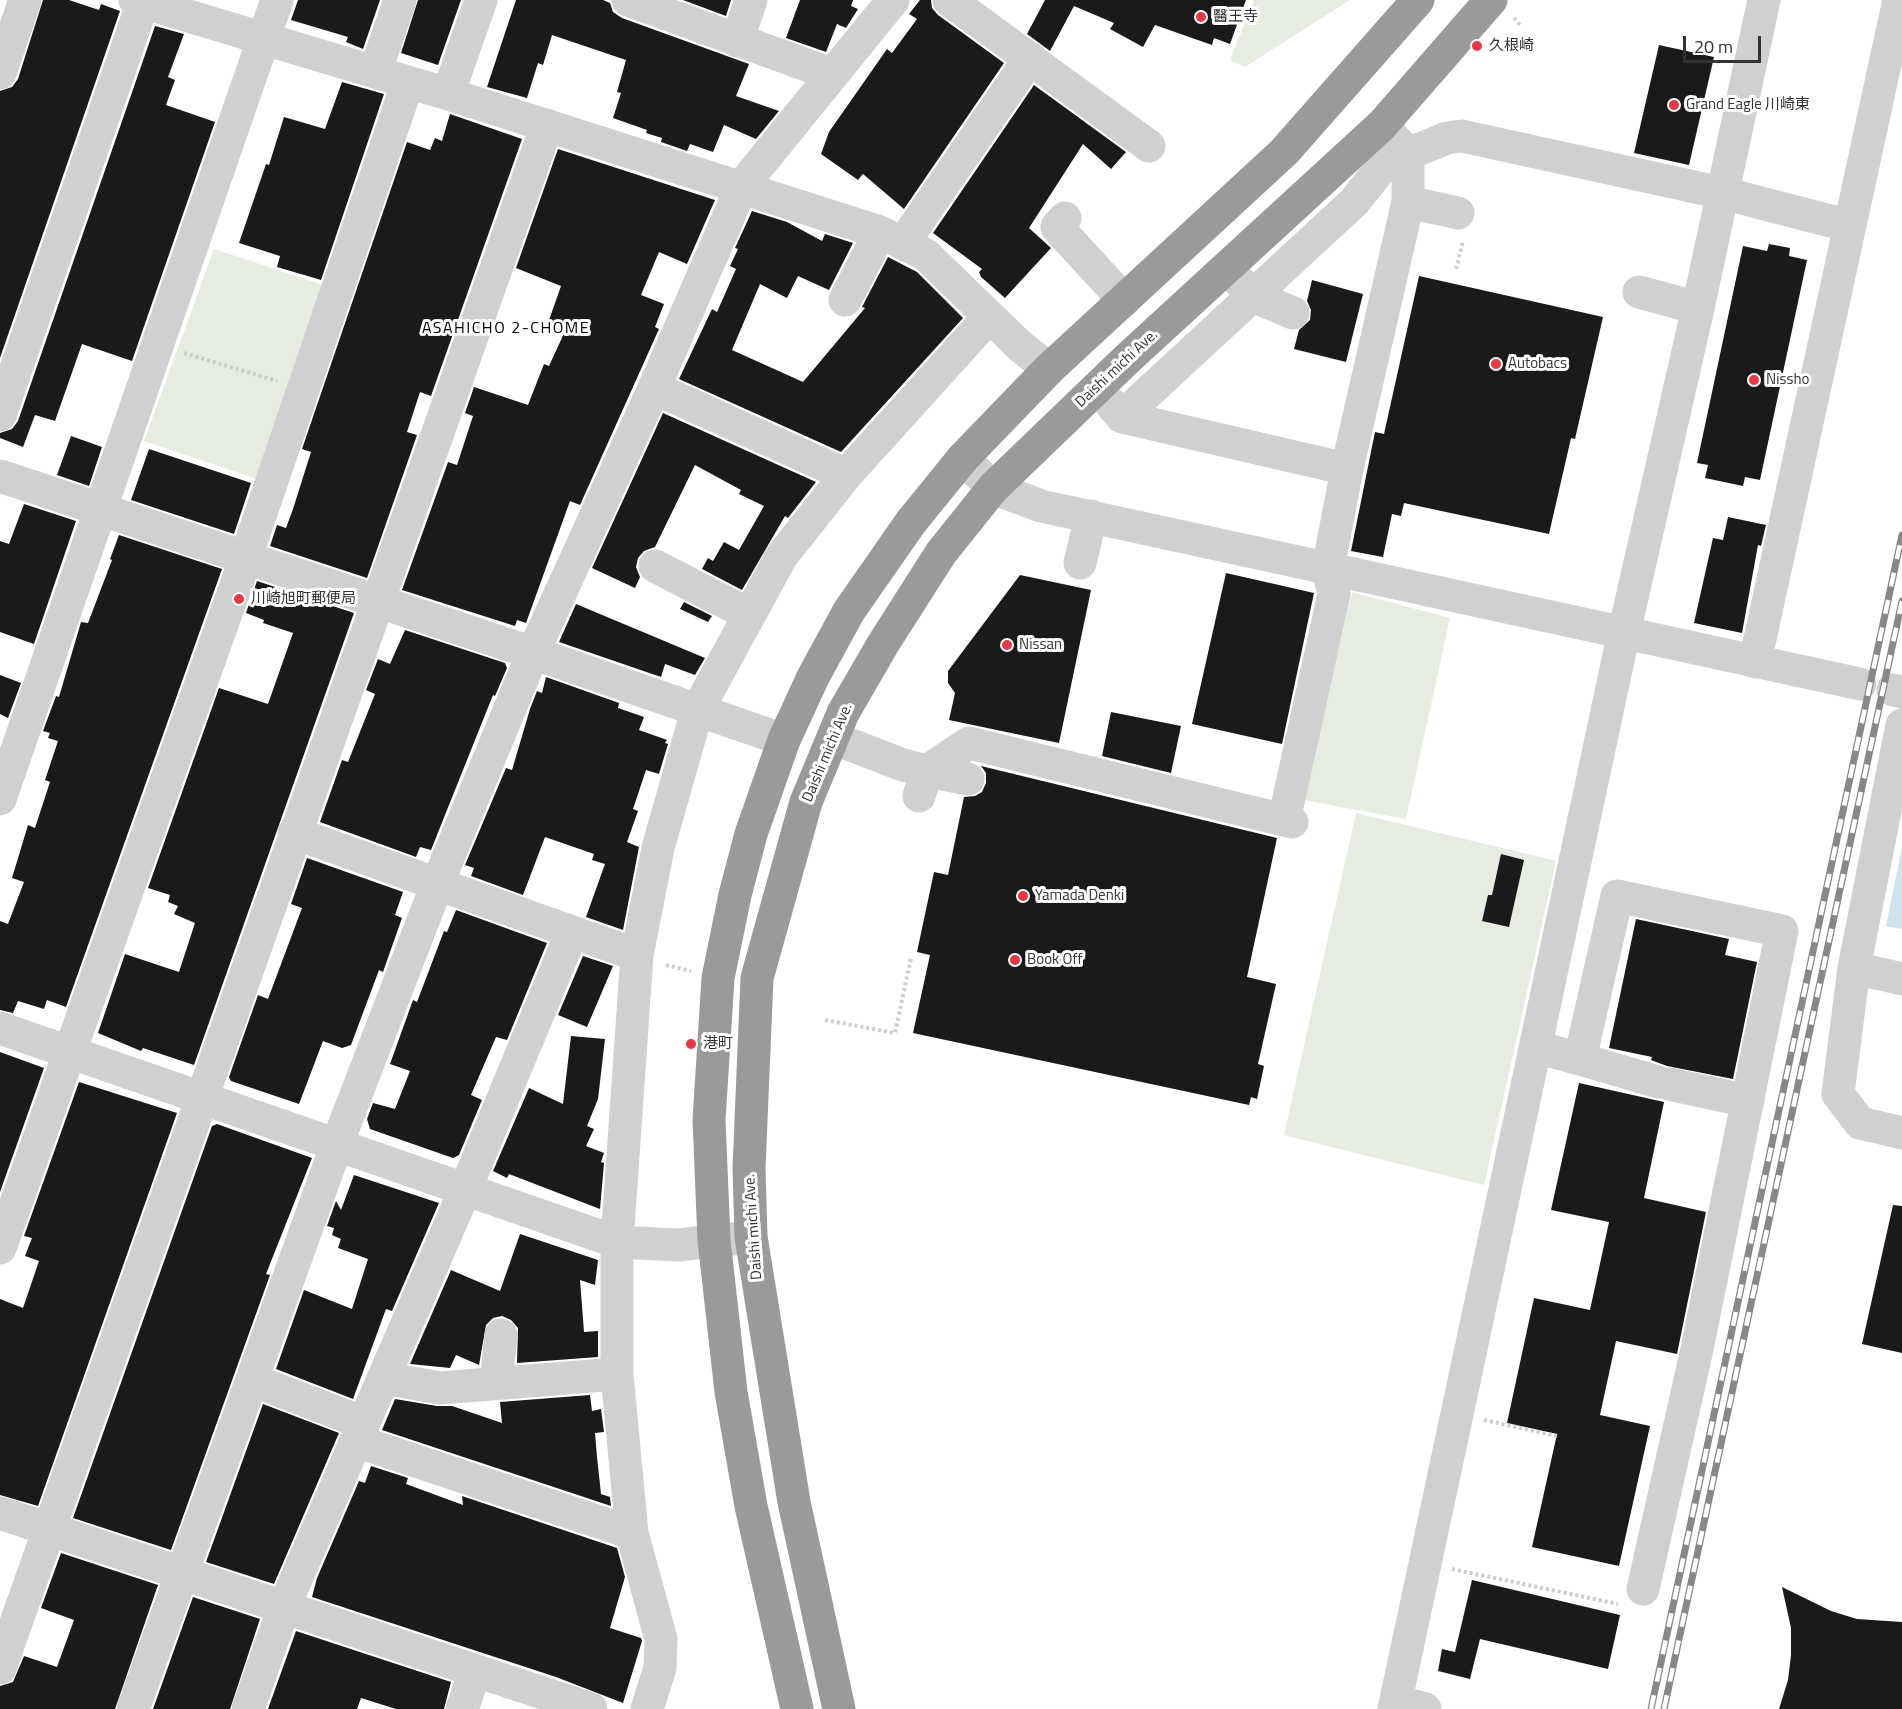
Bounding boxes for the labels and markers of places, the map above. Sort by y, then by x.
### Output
place label: 醫王寺 [1213,8,1258,26]
marker: 醫王寺 [1194,10,1208,24]
place label: 久根崎 [1489,37,1534,55]
marker: 久根崎 [1470,39,1484,53]
place label: Grand Eagle 川崎東 [1686,96,1810,114]
marker: Grand Eagle 川崎東 [1667,98,1681,112]
place label: Autobacs [1508,355,1567,373]
marker: Autobacs [1489,357,1503,371]
place label: Nissho [1766,371,1809,389]
marker: Nissho [1747,373,1761,387]
place label: 川崎旭町郵便局 [251,590,356,608]
marker: 川崎旭町郵便局 [232,592,246,606]
place label: Nissan [1019,636,1062,654]
marker: Nissan [1000,638,1014,652]
place label: Yamada Denki [1035,887,1124,905]
marker: Yamada Denki [1016,889,1030,903]
place label: Book Off [1027,951,1082,969]
marker: Book Off [1008,953,1022,967]
place label: 港町 [703,1035,733,1053]
marker: 港町 [684,1037,698,1051]

